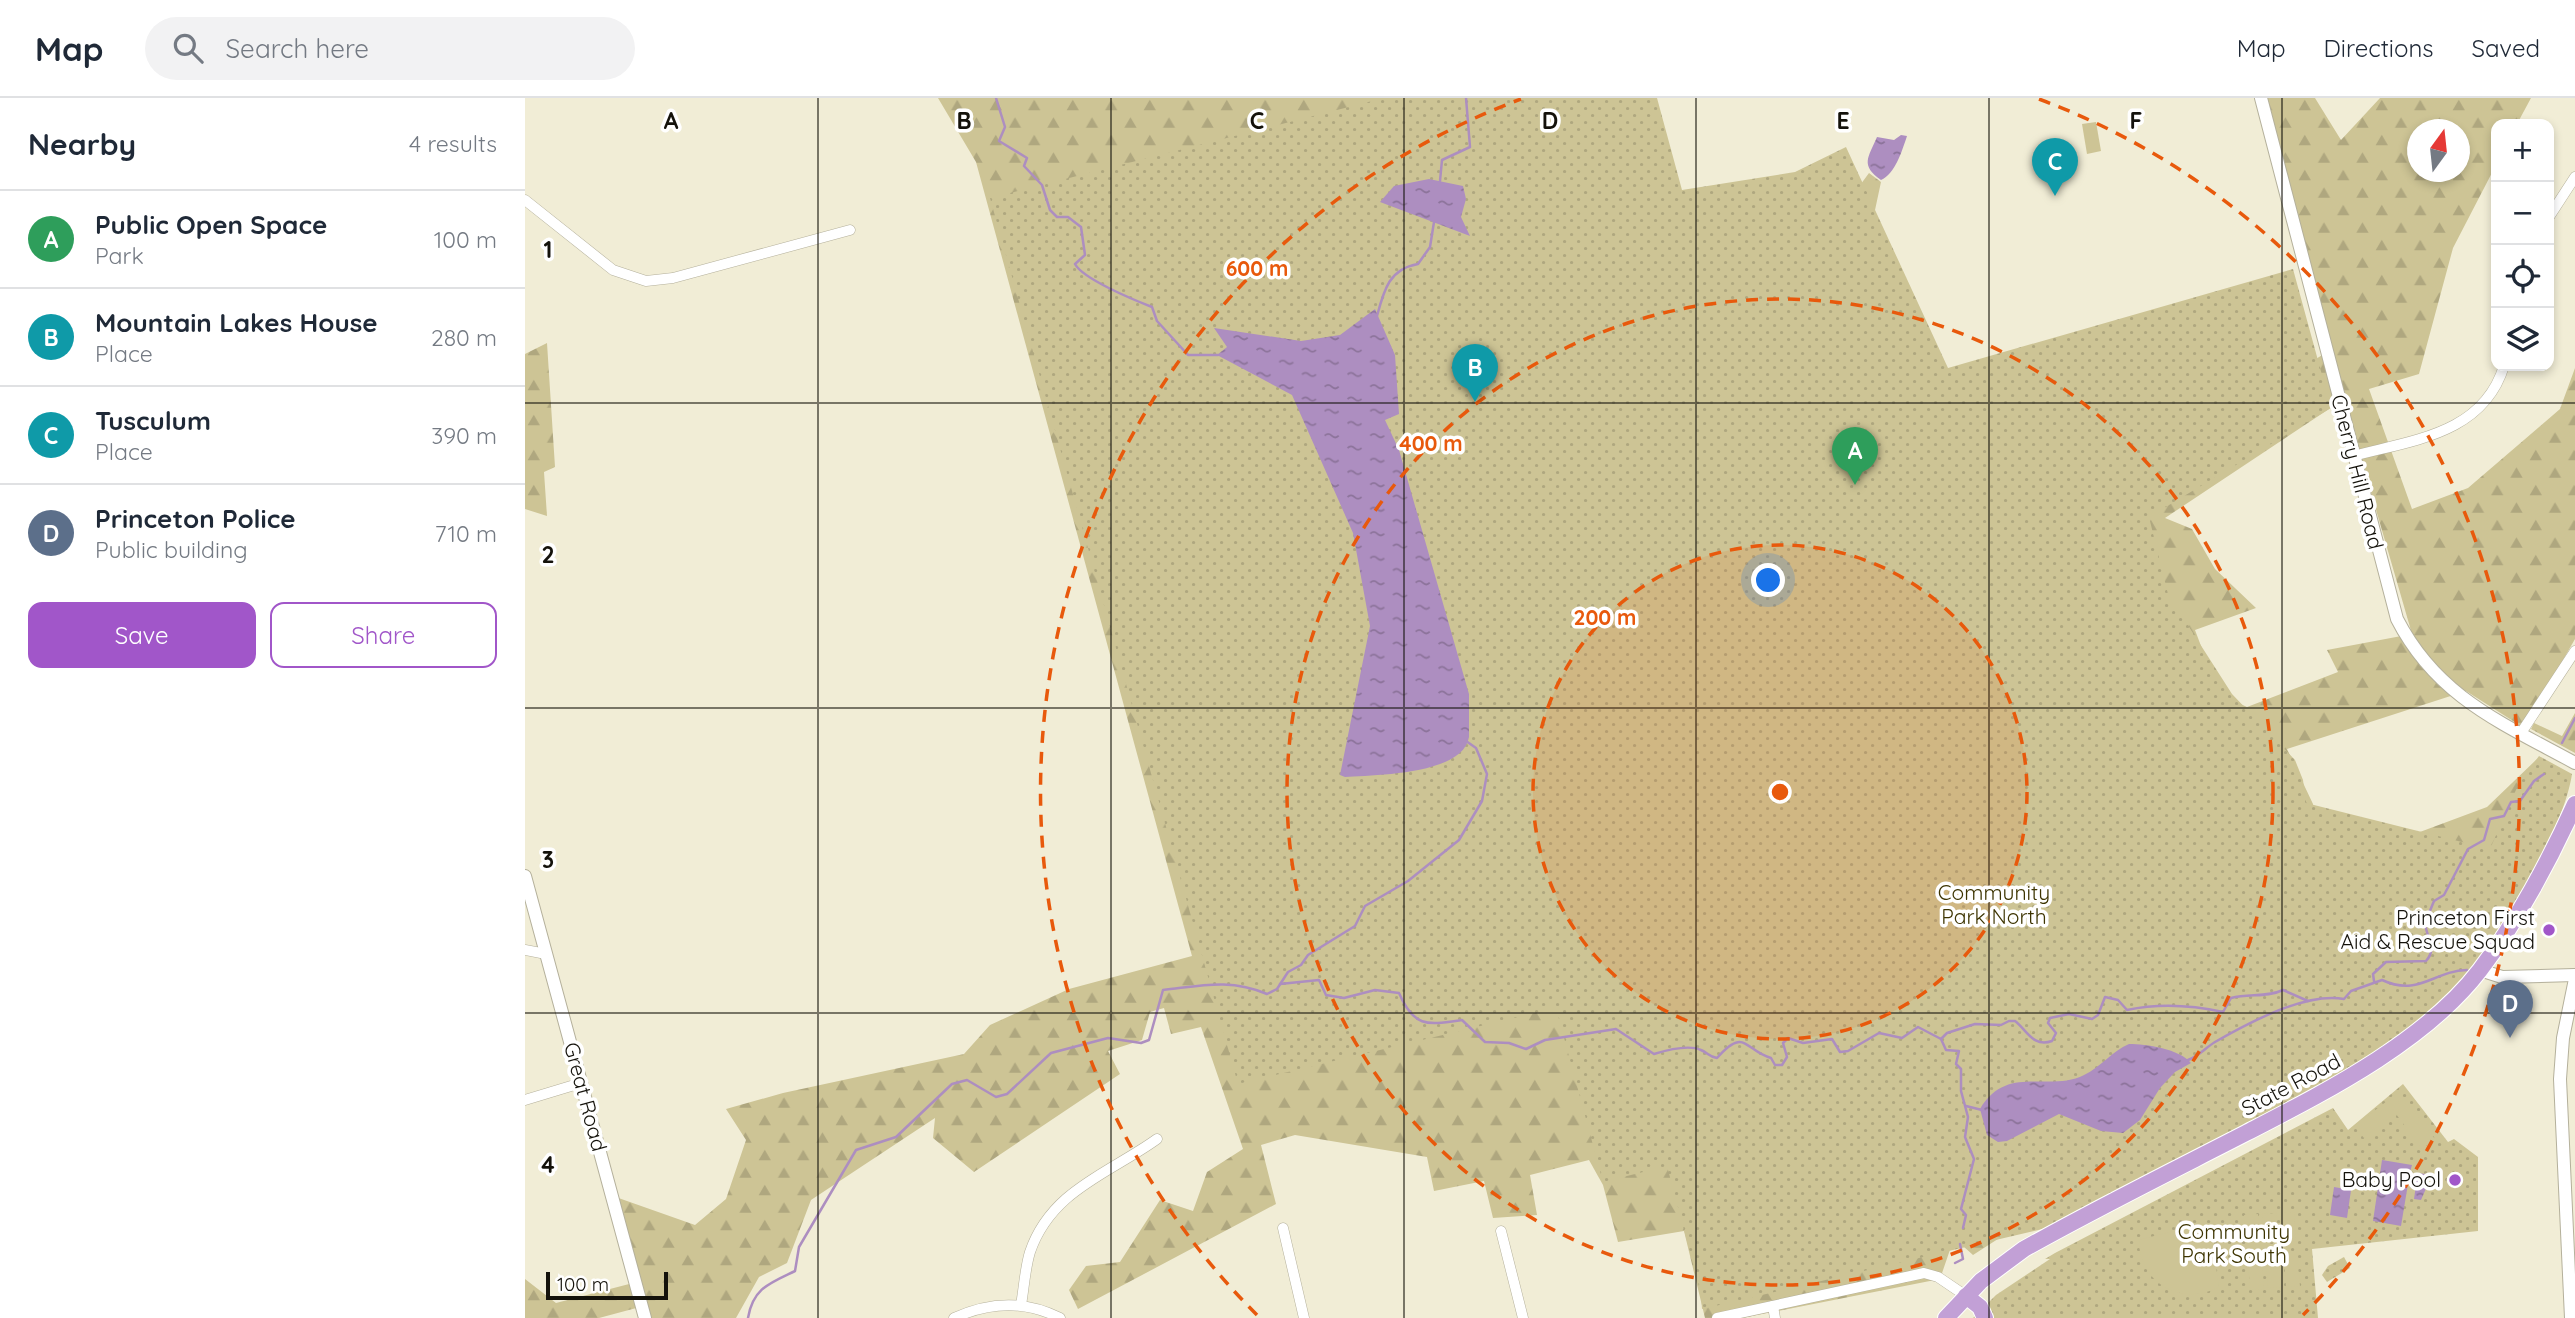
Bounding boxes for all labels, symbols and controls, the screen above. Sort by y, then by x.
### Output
search box [145,17,635,80]
text: Map [35,28,103,69]
icon: search [169,29,207,67]
text: Search here [225,32,369,65]
text: Map [2237,33,2286,63]
text: Directions [2324,33,2434,63]
text: Saved [2472,33,2540,63]
text: A [664,106,679,135]
text: B [956,106,972,135]
text: C [1250,106,1264,135]
text: D [1542,106,1558,135]
text: E [1836,106,1850,135]
text: F [2130,106,2142,135]
north arrow [2407,119,2470,182]
map controls [2491,119,2554,371]
button: + [2491,119,2554,182]
text: Nearby [28,125,136,163]
text: 4 results [409,129,497,158]
pin: C [2032,138,2078,196]
button: − [2491,182,2554,245]
text: Public Open Space [95,208,327,241]
text: A [44,225,58,254]
text: 100 m [434,225,497,254]
text: 1 [544,235,552,264]
text: Park [95,241,144,270]
button: locate [2491,245,2554,308]
text: 600 m [1226,255,1288,281]
text: Mountain Lakes House [95,306,378,339]
button: layers [2491,308,2554,371]
text: B [43,323,59,352]
text: 280 m [431,323,497,352]
text: Place [95,339,153,368]
pin: B [1452,344,1498,402]
street label: Cherry Hill Road [2326,392,2390,552]
text: Tusculum [95,404,211,437]
text: C [44,421,58,450]
text: 390 m [431,421,497,450]
pin: A [1832,427,1878,485]
text: 400 m [1399,430,1463,456]
text: Place [95,437,153,466]
text: Princeton Police [95,502,296,535]
text: D [43,519,59,548]
text: 710 m [435,519,497,548]
text: Public building [95,535,248,564]
text: 2 [541,540,555,569]
your location [1751,563,1785,597]
button: Save [28,602,256,668]
button: Share [270,602,497,668]
text: 200 m [1574,604,1636,630]
centre of rings [1768,780,1792,804]
text: 3 [542,845,554,874]
park label: Community Park North [1938,879,2050,929]
place label: Princeton First Aid & Rescue Squad [2340,904,2535,954]
marker: Princeton First Aid & Rescue Squad [2541,922,2557,938]
pin: D [2487,980,2533,1038]
street label: Great Road [559,1039,613,1154]
street label: State Road [2237,1047,2344,1121]
text: 4 [541,1150,555,1179]
place label: Baby Pool [2342,1166,2441,1192]
marker: Baby Pool [2447,1172,2463,1188]
park label: Community Park South [2178,1218,2290,1268]
scale bar [546,1269,669,1301]
text: 100 m [557,1272,609,1296]

